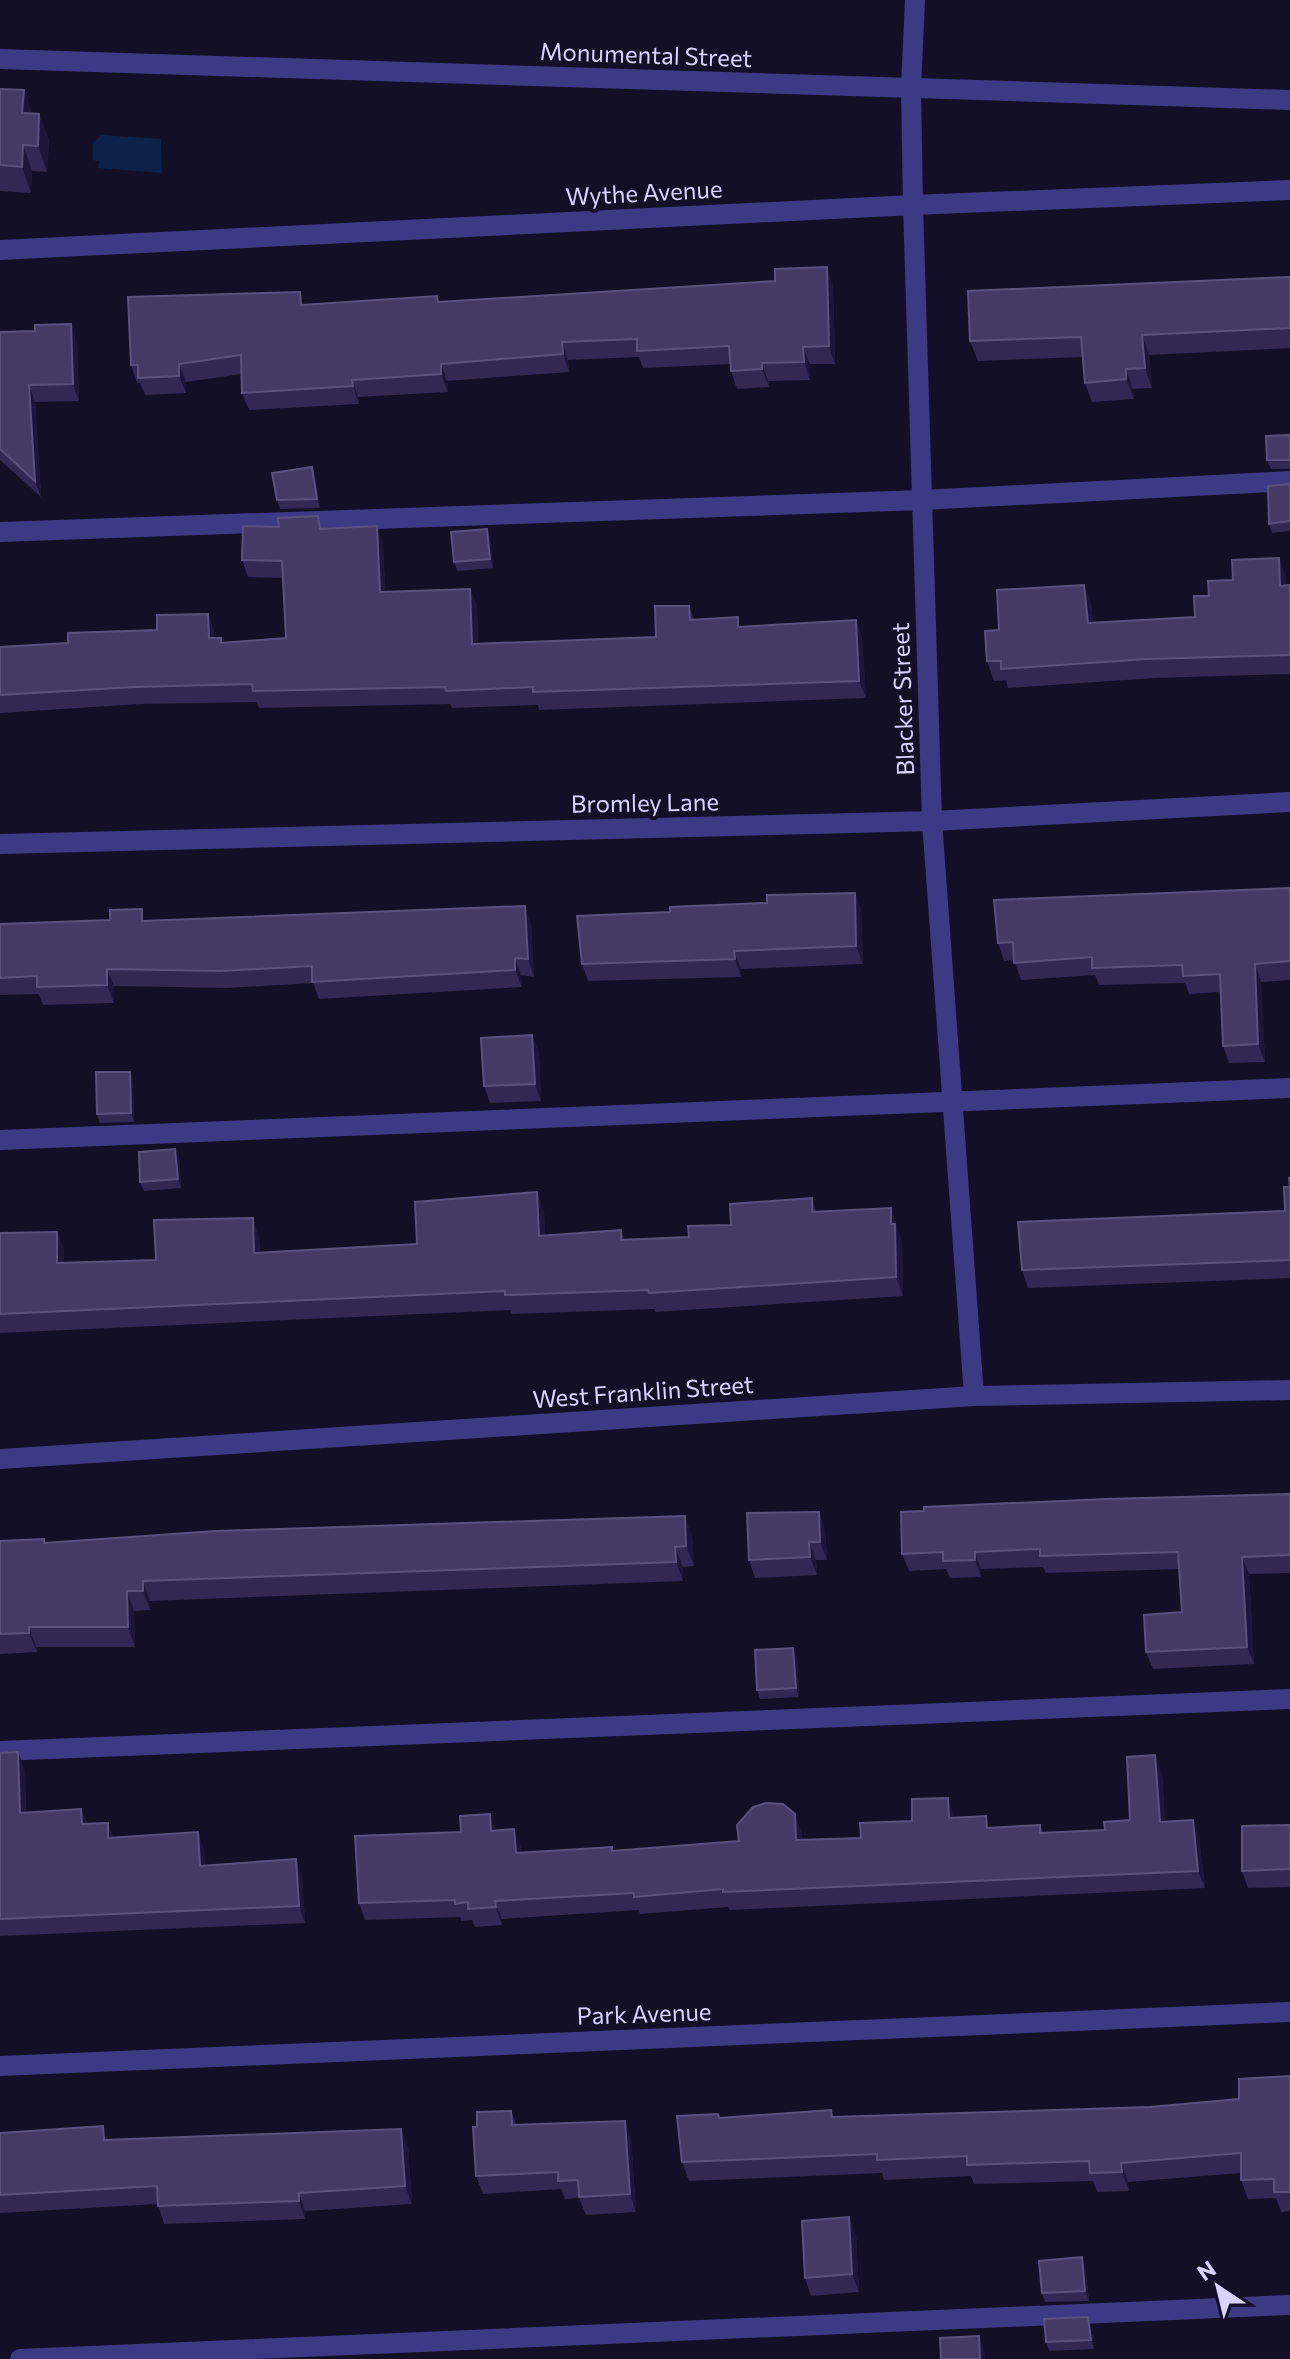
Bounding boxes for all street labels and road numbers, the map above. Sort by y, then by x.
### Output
street label: Monumental Street [539,36,753,72]
street label: Wythe Avenue [565,173,723,211]
street label: Blacker Street [885,622,919,776]
street label: Bromley Lane [571,786,719,818]
street label: West Franklin Street [532,1369,755,1413]
street label: Park Avenue [576,1996,712,2030]

